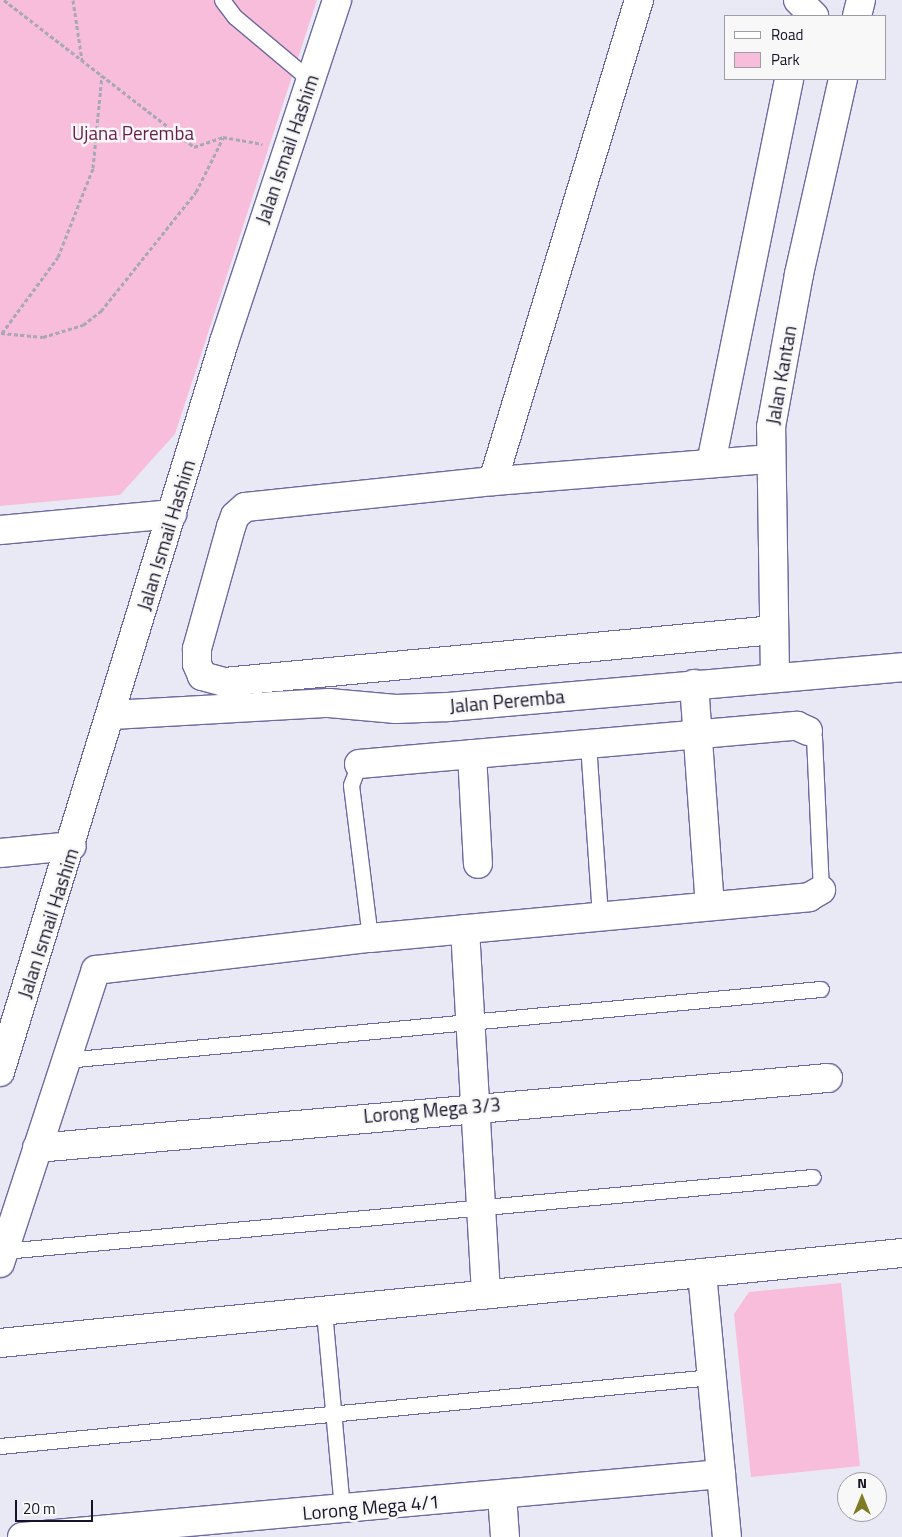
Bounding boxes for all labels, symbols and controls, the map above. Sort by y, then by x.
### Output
legend [724,15,887,80]
text: Road [771,23,803,46]
text: Park [771,48,800,71]
street label: Jalan Ismail Hashim [251,71,323,227]
park label: Ujana Peremba [72,122,194,144]
street label: Jalan Kantan [761,324,801,426]
street label: Jalan Ismail Hashim [132,457,200,613]
street label: Jalan Peremba [448,685,566,717]
street label: Jalan Ismail Hashim [13,845,83,1001]
street label: Lorong Mega 3/3 [362,1093,502,1127]
north arrow [837,1472,887,1522]
text: N [857,1472,867,1493]
scale bar [18,1490,95,1522]
street label: Lorong Mega 4/1 [301,1490,441,1524]
text: 20 m [23,1497,56,1520]

